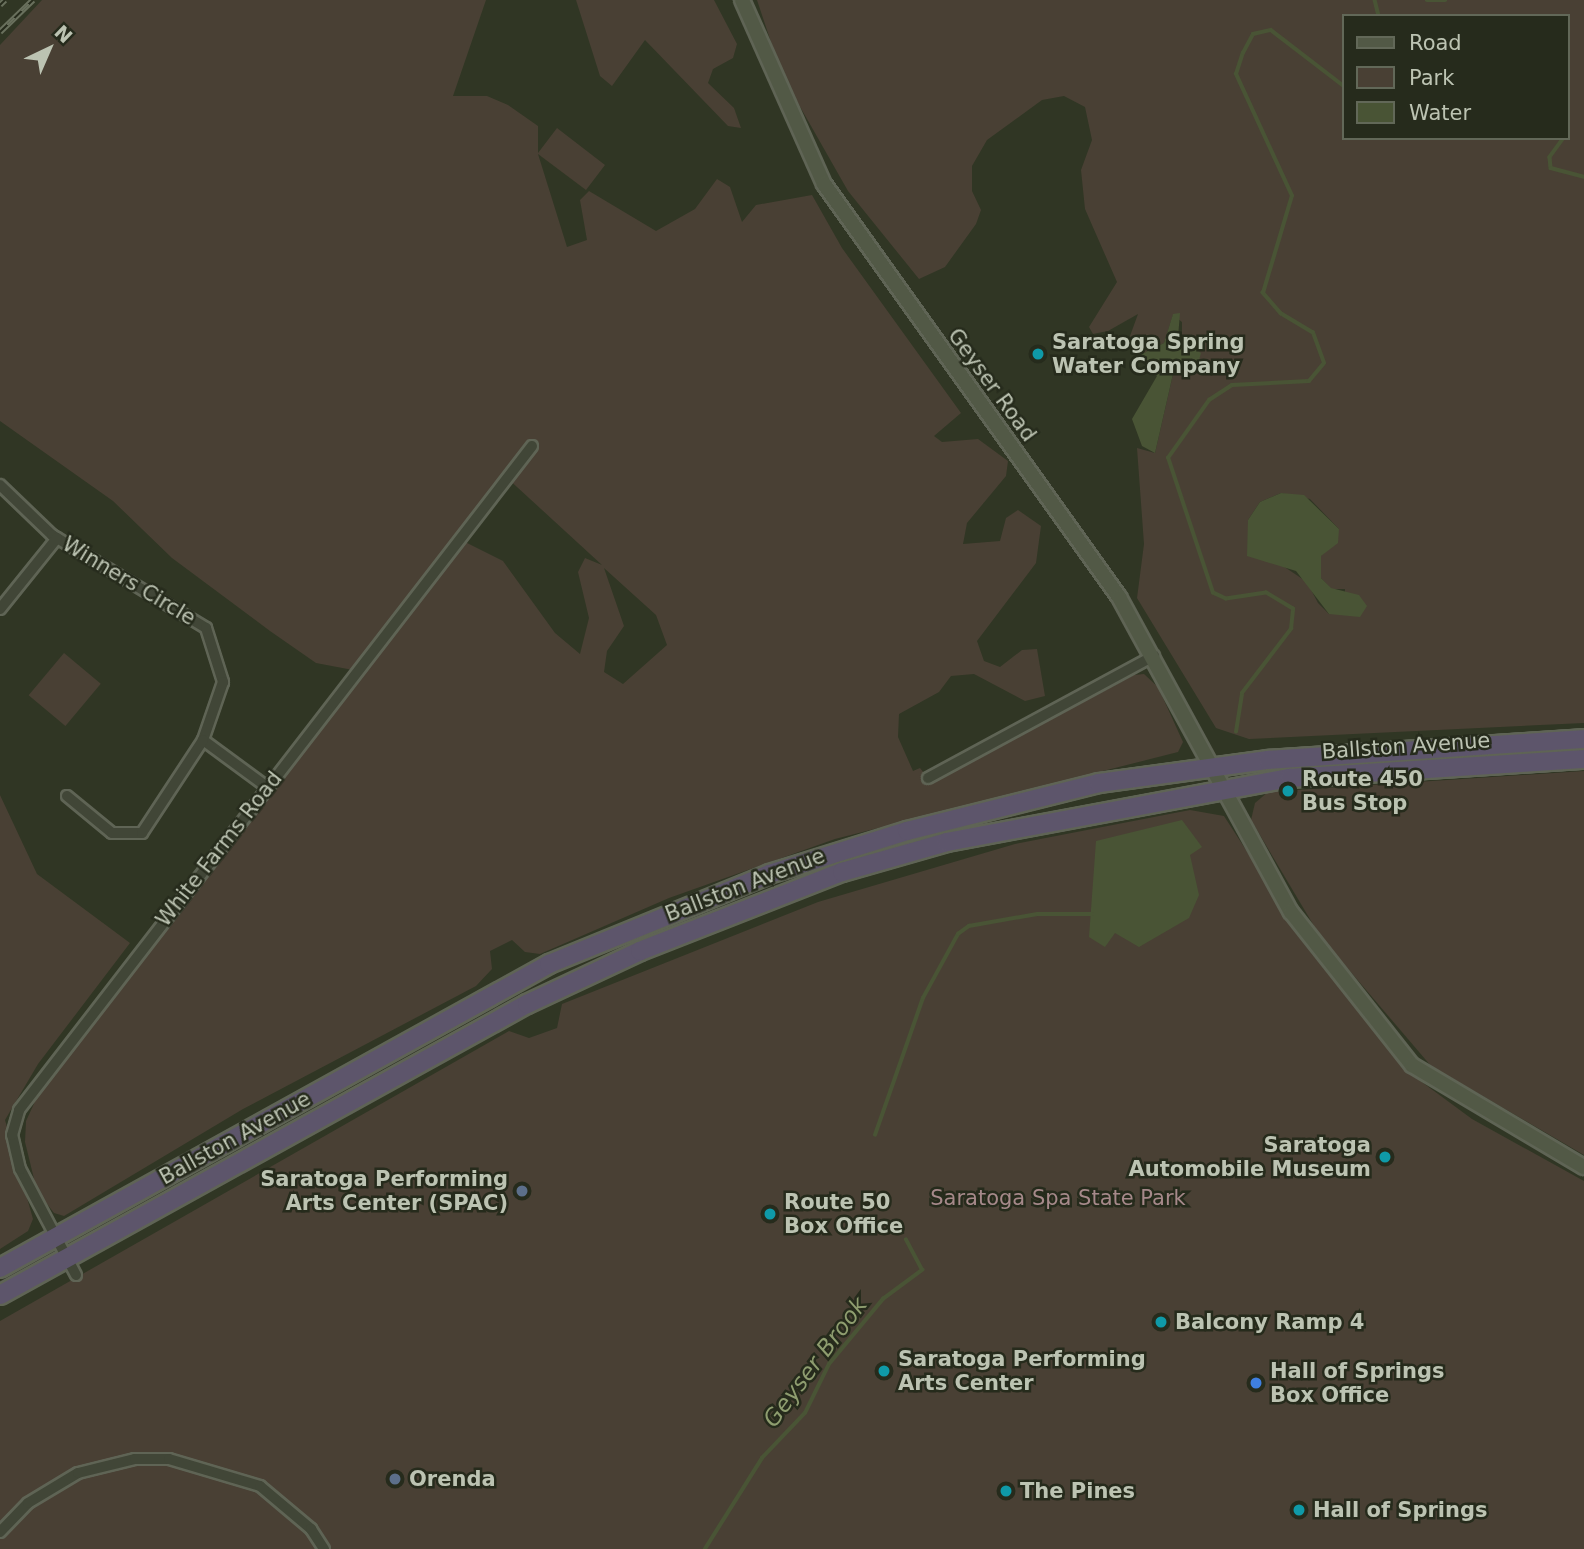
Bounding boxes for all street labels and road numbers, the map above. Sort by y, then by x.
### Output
street label: Geyser Road [943,324,1041,446]
street label: Winners Circle [58,531,200,631]
street label: Ballston Avenue [1321,728,1491,764]
street label: White Farms Road [151,766,287,932]
street label: Ballston Avenue [662,843,828,927]
street label: Ballston Avenue [155,1086,315,1190]

